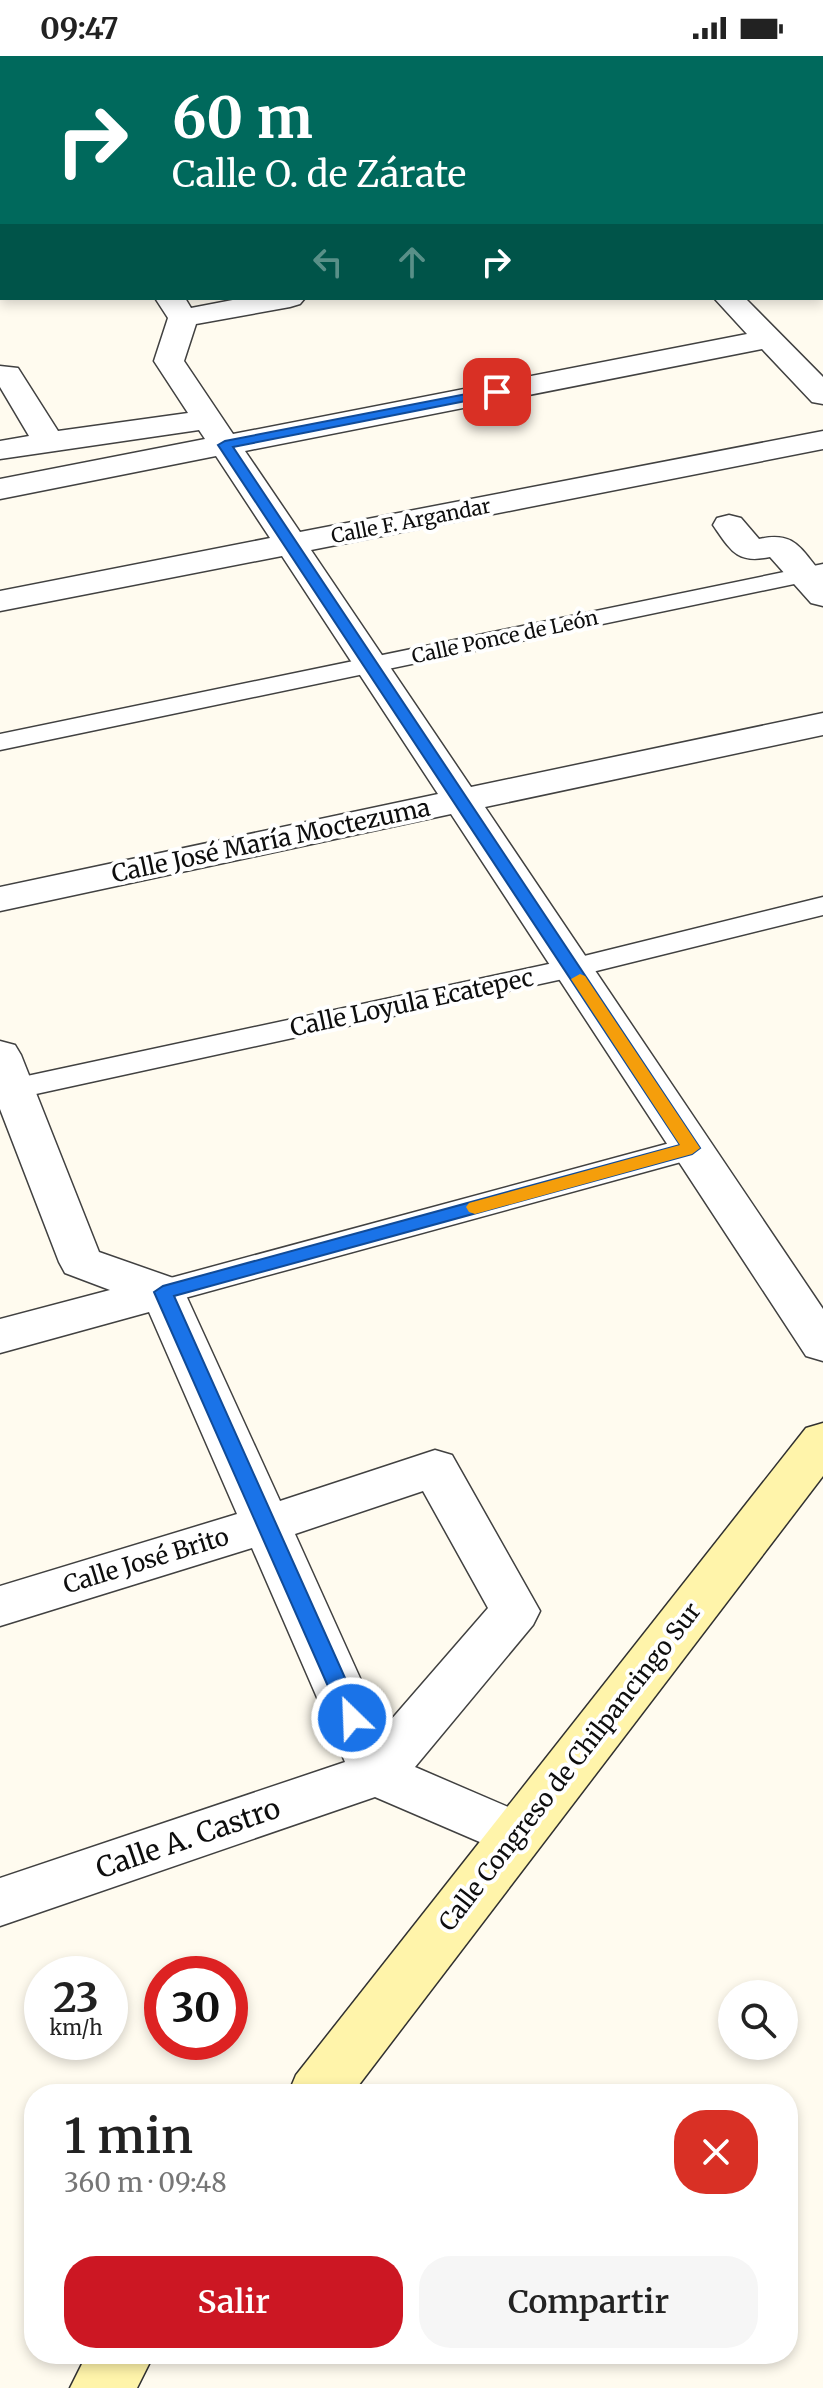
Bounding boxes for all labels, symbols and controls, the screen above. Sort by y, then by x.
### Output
text: 09:47 [40,9,118,47]
text: 60 m [172,83,313,153]
icon: right [40,88,144,192]
text: Calle O. de Zárate [172,152,466,197]
icon: left [306,240,350,284]
icon: ahead [390,240,434,284]
icon: right [474,240,518,284]
pin [463,358,531,426]
icon: arrive [475,370,519,414]
street label: Calle F. Argandar [329,493,493,548]
street label: Calle Ponce de León [409,605,600,668]
street label: Calle José María Moctezuma [109,792,433,889]
street label: Calle Loyula Ecatepec [287,962,536,1043]
street label: Calle José Brito [59,1521,232,1600]
street label: Calle Congreso de Chilpancingo Sur [432,1596,708,1937]
position arrow [310,1676,394,1760]
street label: Calle A. Castro [91,1790,285,1886]
speed limit sign: 30 [144,1956,248,2060]
text: 23 [53,1973,99,2023]
map controls [718,1980,798,2060]
button: search [718,1980,798,2060]
text: km/h [50,2015,102,2040]
text: 1 min [64,2106,193,2166]
button: close [674,2110,758,2194]
text: 360 m · 09:48 [64,2166,227,2199]
button: Salir [64,2256,403,2348]
button: Compartir [419,2256,758,2348]

